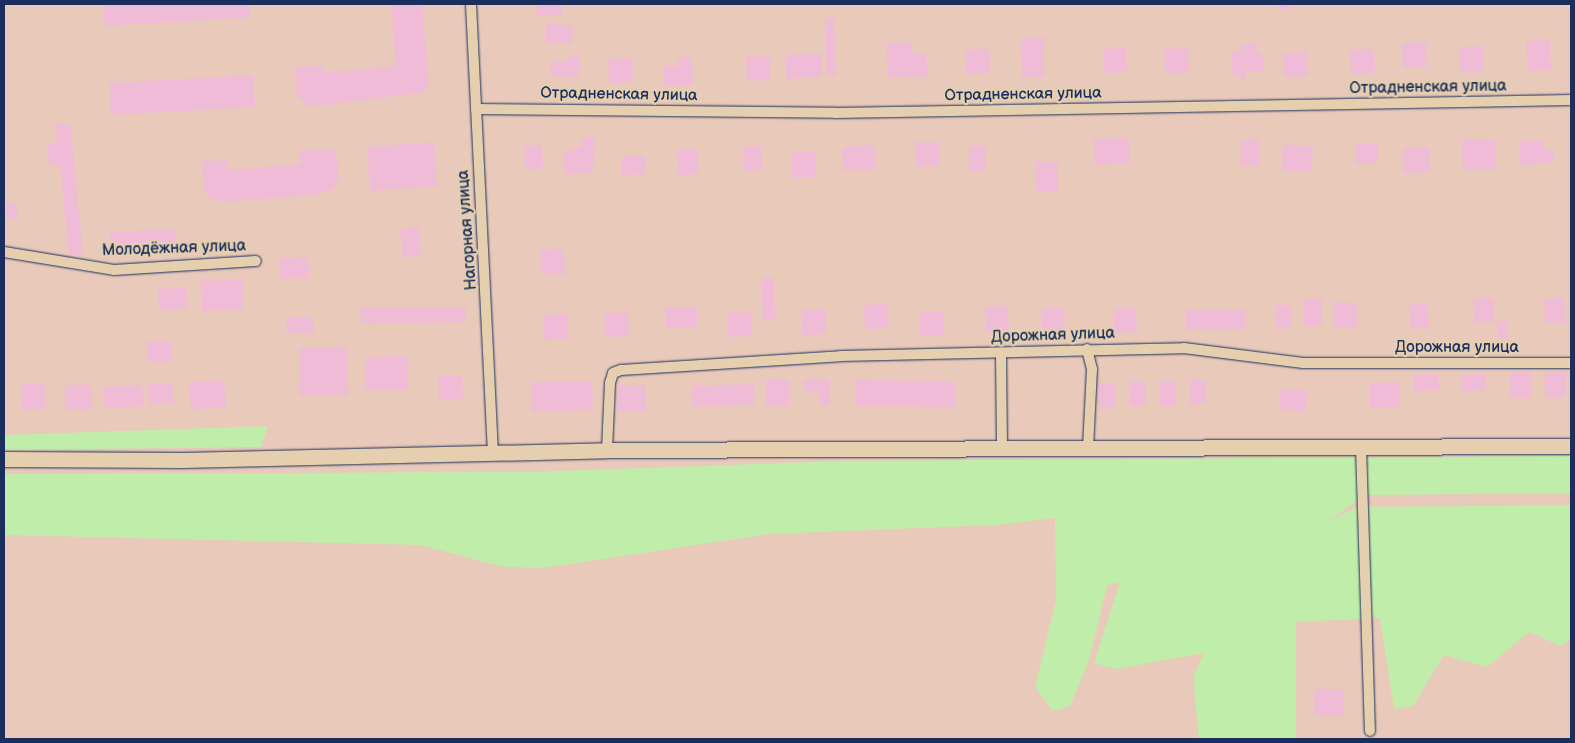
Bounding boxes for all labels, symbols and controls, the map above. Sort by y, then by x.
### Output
street label: Отрадненская улица [1349,77,1507,99]
street label: Отрадненская улица [540,84,698,106]
street label: Отрадненская улица [944,84,1102,106]
street label: Нагорная улица [454,169,482,291]
street label: Молодёжная улица [102,237,246,261]
street label: Дорожная улица [991,324,1115,348]
street label: Дорожная улица [1395,338,1519,358]

